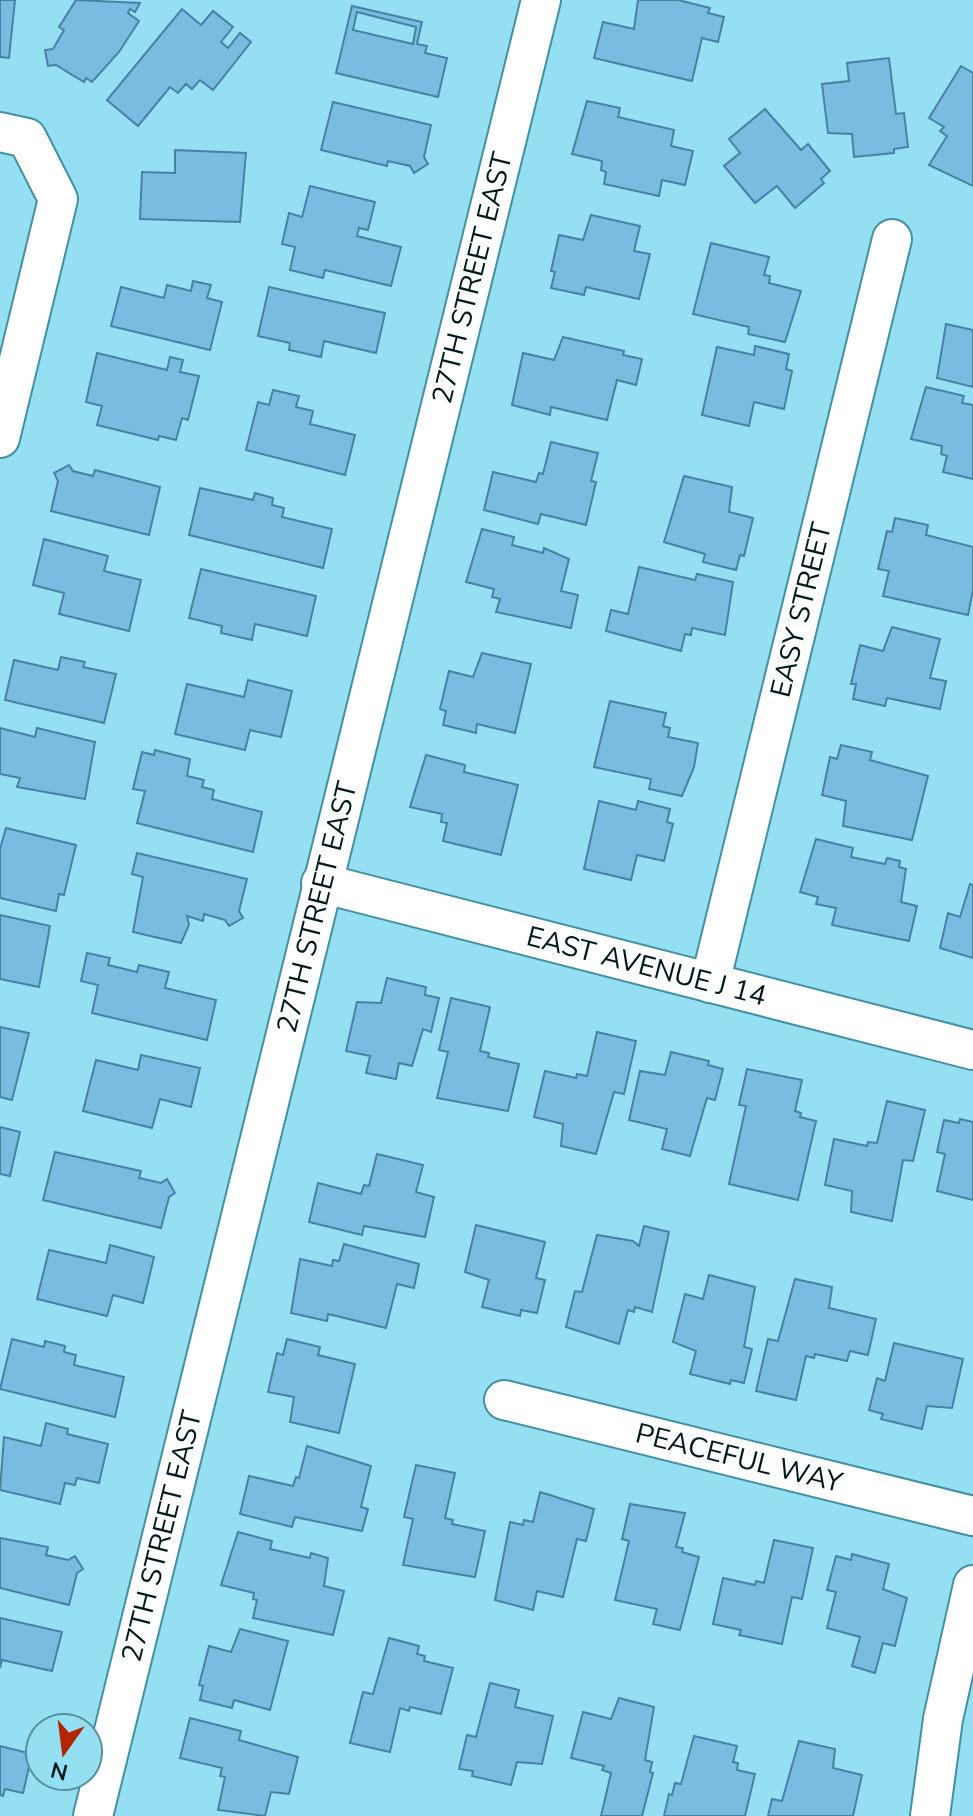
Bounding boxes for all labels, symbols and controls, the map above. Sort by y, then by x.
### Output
street label: 27TH STREET EAST [423,148,522,408]
street label: EASY STREET [762,519,841,701]
street label: 27TH STREET EAST [268,778,367,1037]
street label: EAST AVENUE J 14 [523,917,770,1015]
street label: 27TH STREET EAST [113,1407,211,1666]
street label: PEACEFUL WAY [632,1414,847,1502]
north arrow [24,1712,104,1792]
text: N [48,1754,71,1787]

